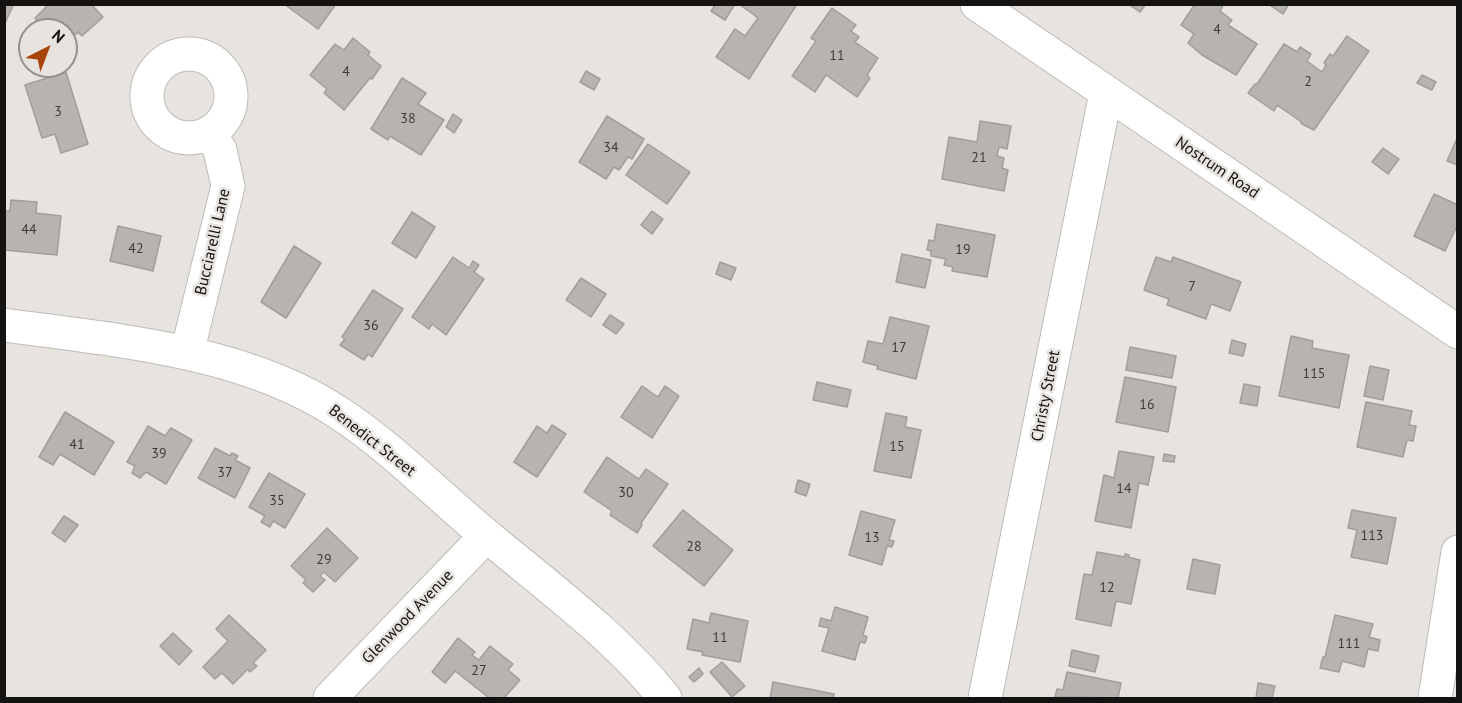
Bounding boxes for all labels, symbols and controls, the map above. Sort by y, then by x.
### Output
north arrow [18,18,78,78]
house number: 4 [1213,22,1221,38]
text: N [48,25,69,47]
house number: 11 [829,48,845,64]
house number: 4 [342,64,350,80]
house number: 2 [1304,74,1312,90]
house number: 3 [54,104,62,120]
house number: 38 [400,111,416,127]
street label: Nostrum Road [1172,133,1262,203]
house number: 34 [603,140,619,156]
house number: 21 [971,150,987,166]
street label: Bucciarelli Lane [191,187,235,297]
house number: 44 [21,222,37,238]
house number: 42 [128,241,144,257]
house number: 19 [955,242,971,258]
house number: 7 [1188,279,1196,295]
house number: 36 [363,318,379,334]
house number: 17 [891,340,907,356]
street label: Christy Street [1028,349,1064,443]
house number: 115 [1303,366,1325,382]
house number: 16 [1139,397,1155,413]
street label: Benedict Street [325,401,419,481]
house number: 41 [69,437,85,453]
house number: 15 [889,439,905,455]
house number: 39 [151,446,167,462]
house number: 37 [217,465,233,481]
house number: 14 [1116,481,1132,497]
house number: 30 [618,485,634,501]
house number: 35 [269,493,285,509]
house number: 113 [1361,528,1383,544]
house number: 13 [864,530,880,546]
house number: 28 [686,539,702,555]
house number: 29 [316,552,332,568]
street label: Glenwood Avenue [358,566,458,668]
house number: 12 [1099,580,1115,596]
house number: 11 [712,630,728,646]
house number: 111 [1338,636,1360,652]
house number: 27 [471,663,487,679]

